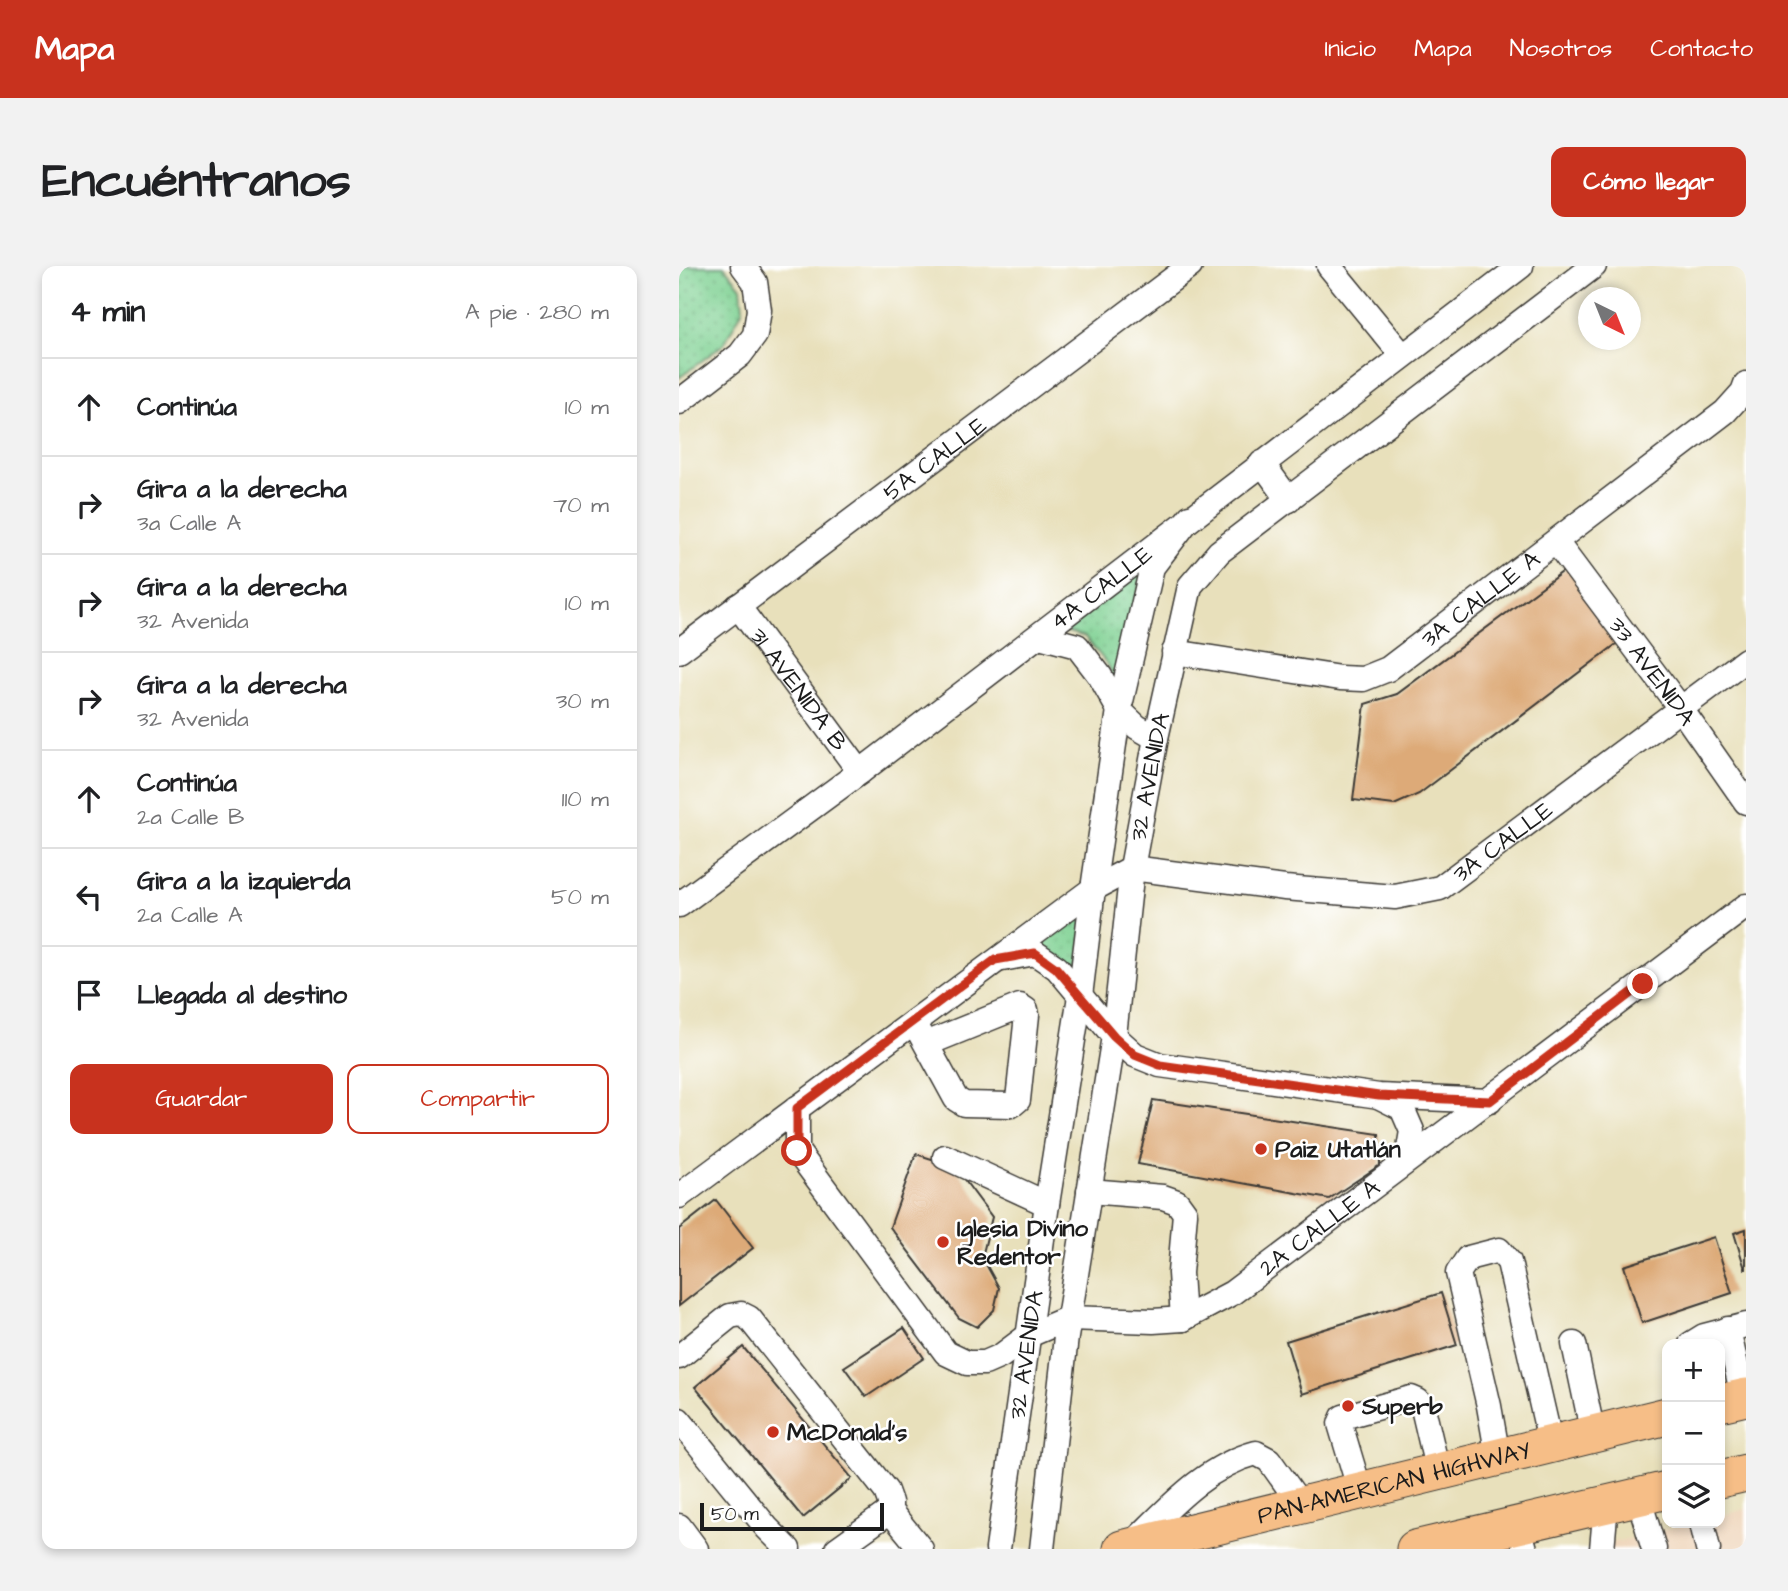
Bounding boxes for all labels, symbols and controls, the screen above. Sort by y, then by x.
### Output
text: Mapa [35,26,114,72]
text: Inicio [1324,32,1376,66]
text: Mapa [1414,32,1472,66]
text: Nosotros [1510,32,1612,66]
text: Contacto [1650,32,1753,66]
button: Cómo llegar [1551,147,1746,217]
text: Encuéntranos [42,148,351,216]
north arrow [1578,287,1641,350]
text: 4 min [70,291,145,333]
text: A pie · 280 m [465,296,609,328]
icon: ahead [70,388,108,426]
text: Continúa [137,389,237,425]
text: 10 m [564,391,609,423]
street label: 5A CALLE [876,409,994,509]
text: Gira a la derecha [137,471,347,507]
icon: right [70,486,108,524]
text: 70 m [553,489,609,521]
text: 3a Calle A [137,507,241,539]
street label: 4A CALLE [1043,538,1160,639]
street label: 3A CALLE A [1414,543,1548,656]
text: Gira a la derecha [137,569,347,605]
icon: right [70,584,108,622]
text: 10 m [564,587,609,619]
text: 32 Avenida [137,605,249,637]
street label: 33 AVENIDA [1600,610,1704,733]
street label: 31 AVENIDA B [741,621,855,758]
text: Gira a la derecha [137,667,347,703]
icon: right [70,682,108,720]
text: 30 m [556,685,609,717]
text: 32 Avenida [137,703,249,735]
street label: 32 AVENIDA [1121,710,1179,844]
text: Continúa [137,765,237,801]
icon: ahead [70,780,108,818]
text: 110 m [561,783,609,815]
street label: 3A CALLE [1446,794,1560,891]
text: 2a Calle B [137,801,244,833]
text: Gira a la izquierda [137,863,351,899]
icon: left [70,878,108,916]
text: 50 m [551,881,609,913]
text: 2a Calle A [137,899,243,931]
route end [1627,968,1658,999]
icon: arrive [70,976,108,1014]
text: Llegada al destino [137,977,347,1013]
button: Guardar [70,1064,333,1134]
button: Compartir [347,1064,609,1134]
place label: Paiz Utatlán [1275,1133,1401,1167]
route start [781,1135,812,1166]
marker: Paiz Utatlán [1253,1141,1269,1157]
street label: 2A CALLE A [1252,1171,1387,1285]
place label: Iglesia Divino Redentor [957,1212,1089,1274]
marker: Iglesia Divino Redentor [935,1234,951,1250]
street label: 32 AVENIDA [1001,1288,1053,1422]
map controls [1662,1339,1725,1528]
button: + [1662,1339,1725,1402]
place label: Superb [1361,1390,1443,1424]
marker: Superb [1340,1398,1356,1414]
button: − [1662,1402,1725,1465]
place label: McDonald's [787,1416,907,1450]
marker: McDonald's [765,1424,781,1440]
street label: PAN-AMERICAN HIGHWAY [1254,1434,1535,1533]
button: layers [1662,1465,1725,1528]
scale bar [700,1500,884,1532]
text: 50 m [711,1501,759,1528]

